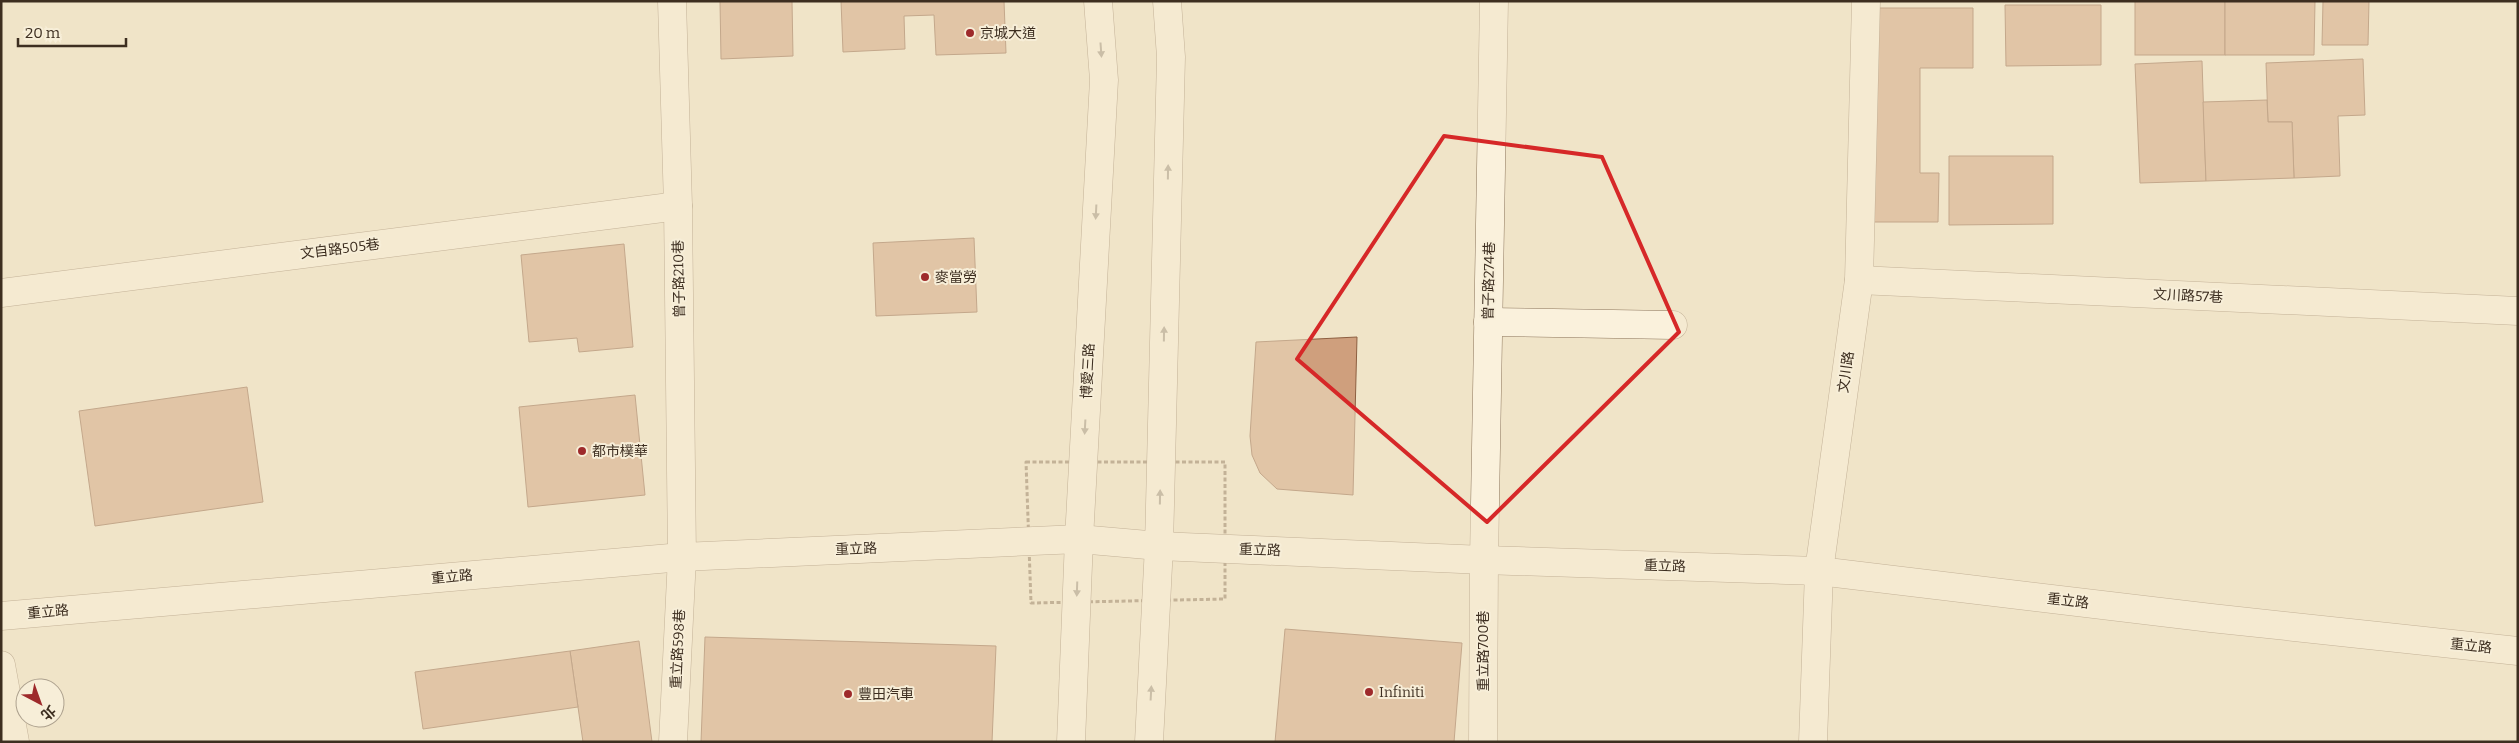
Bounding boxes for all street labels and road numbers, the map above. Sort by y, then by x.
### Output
street label: 文自路505巷 [299,236,381,262]
street label: 曾子路210巷 [670,240,688,318]
street label: 曾子路274巷 [1480,242,1498,320]
street label: 文川路57巷 [2152,286,2224,306]
street label: 博愛三路 [1078,343,1098,399]
street label: 文川路 [1835,350,1857,394]
street label: 重立路 [835,540,877,558]
street label: 重立路 [1239,541,1281,559]
street label: 重立路 [1644,557,1686,575]
street label: 重立路 [430,567,474,587]
street label: 重立路 [2046,590,2090,612]
street label: 重立路 [26,602,70,622]
street label: 重立路598巷 [667,609,689,689]
street label: 重立路700巷 [1475,611,1492,691]
street label: 重立路 [2449,635,2493,657]

